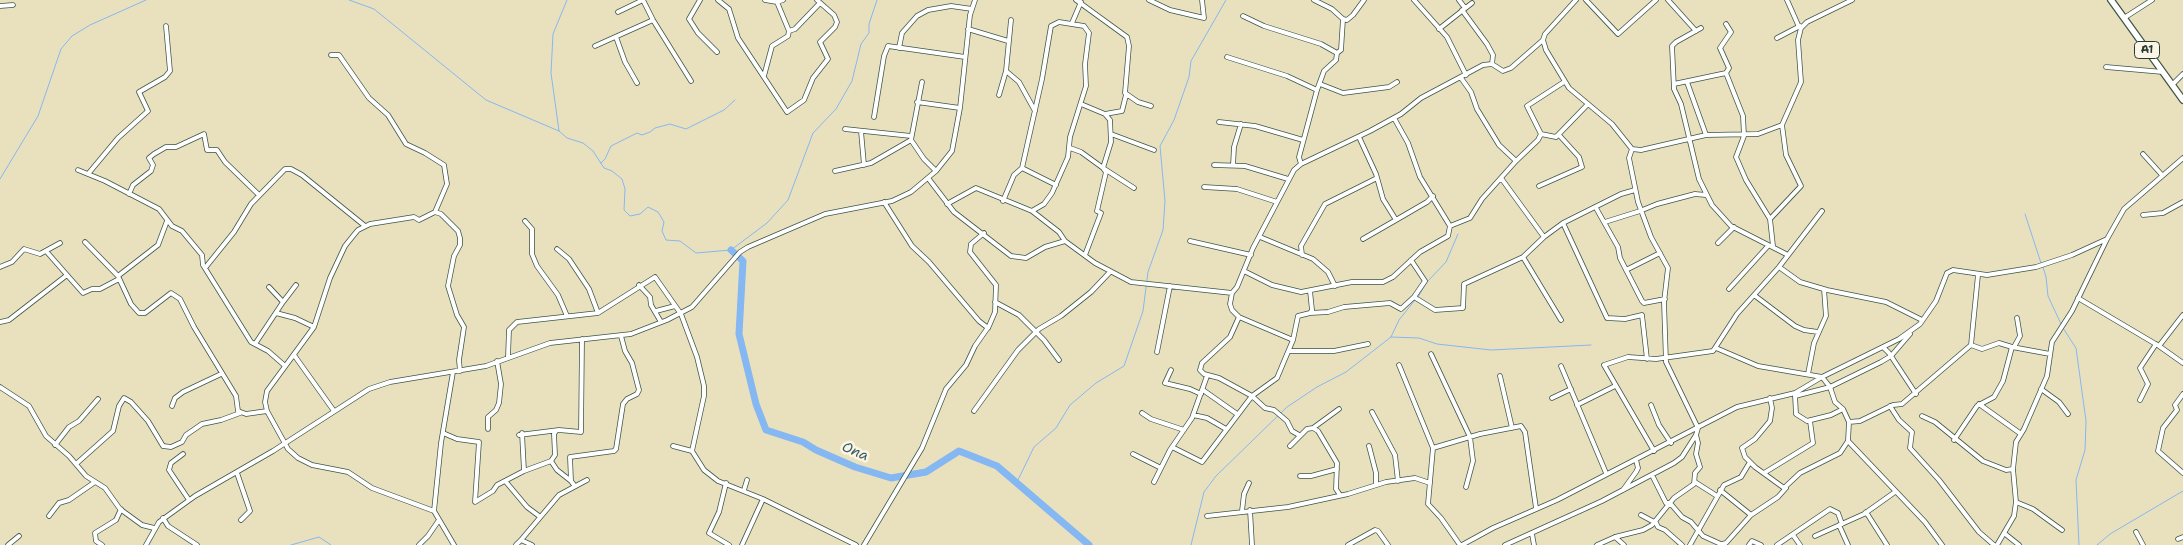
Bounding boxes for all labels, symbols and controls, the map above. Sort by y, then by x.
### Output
road number: A1 [2134,42,2160,58]
water label: Ona [839,439,871,465]

